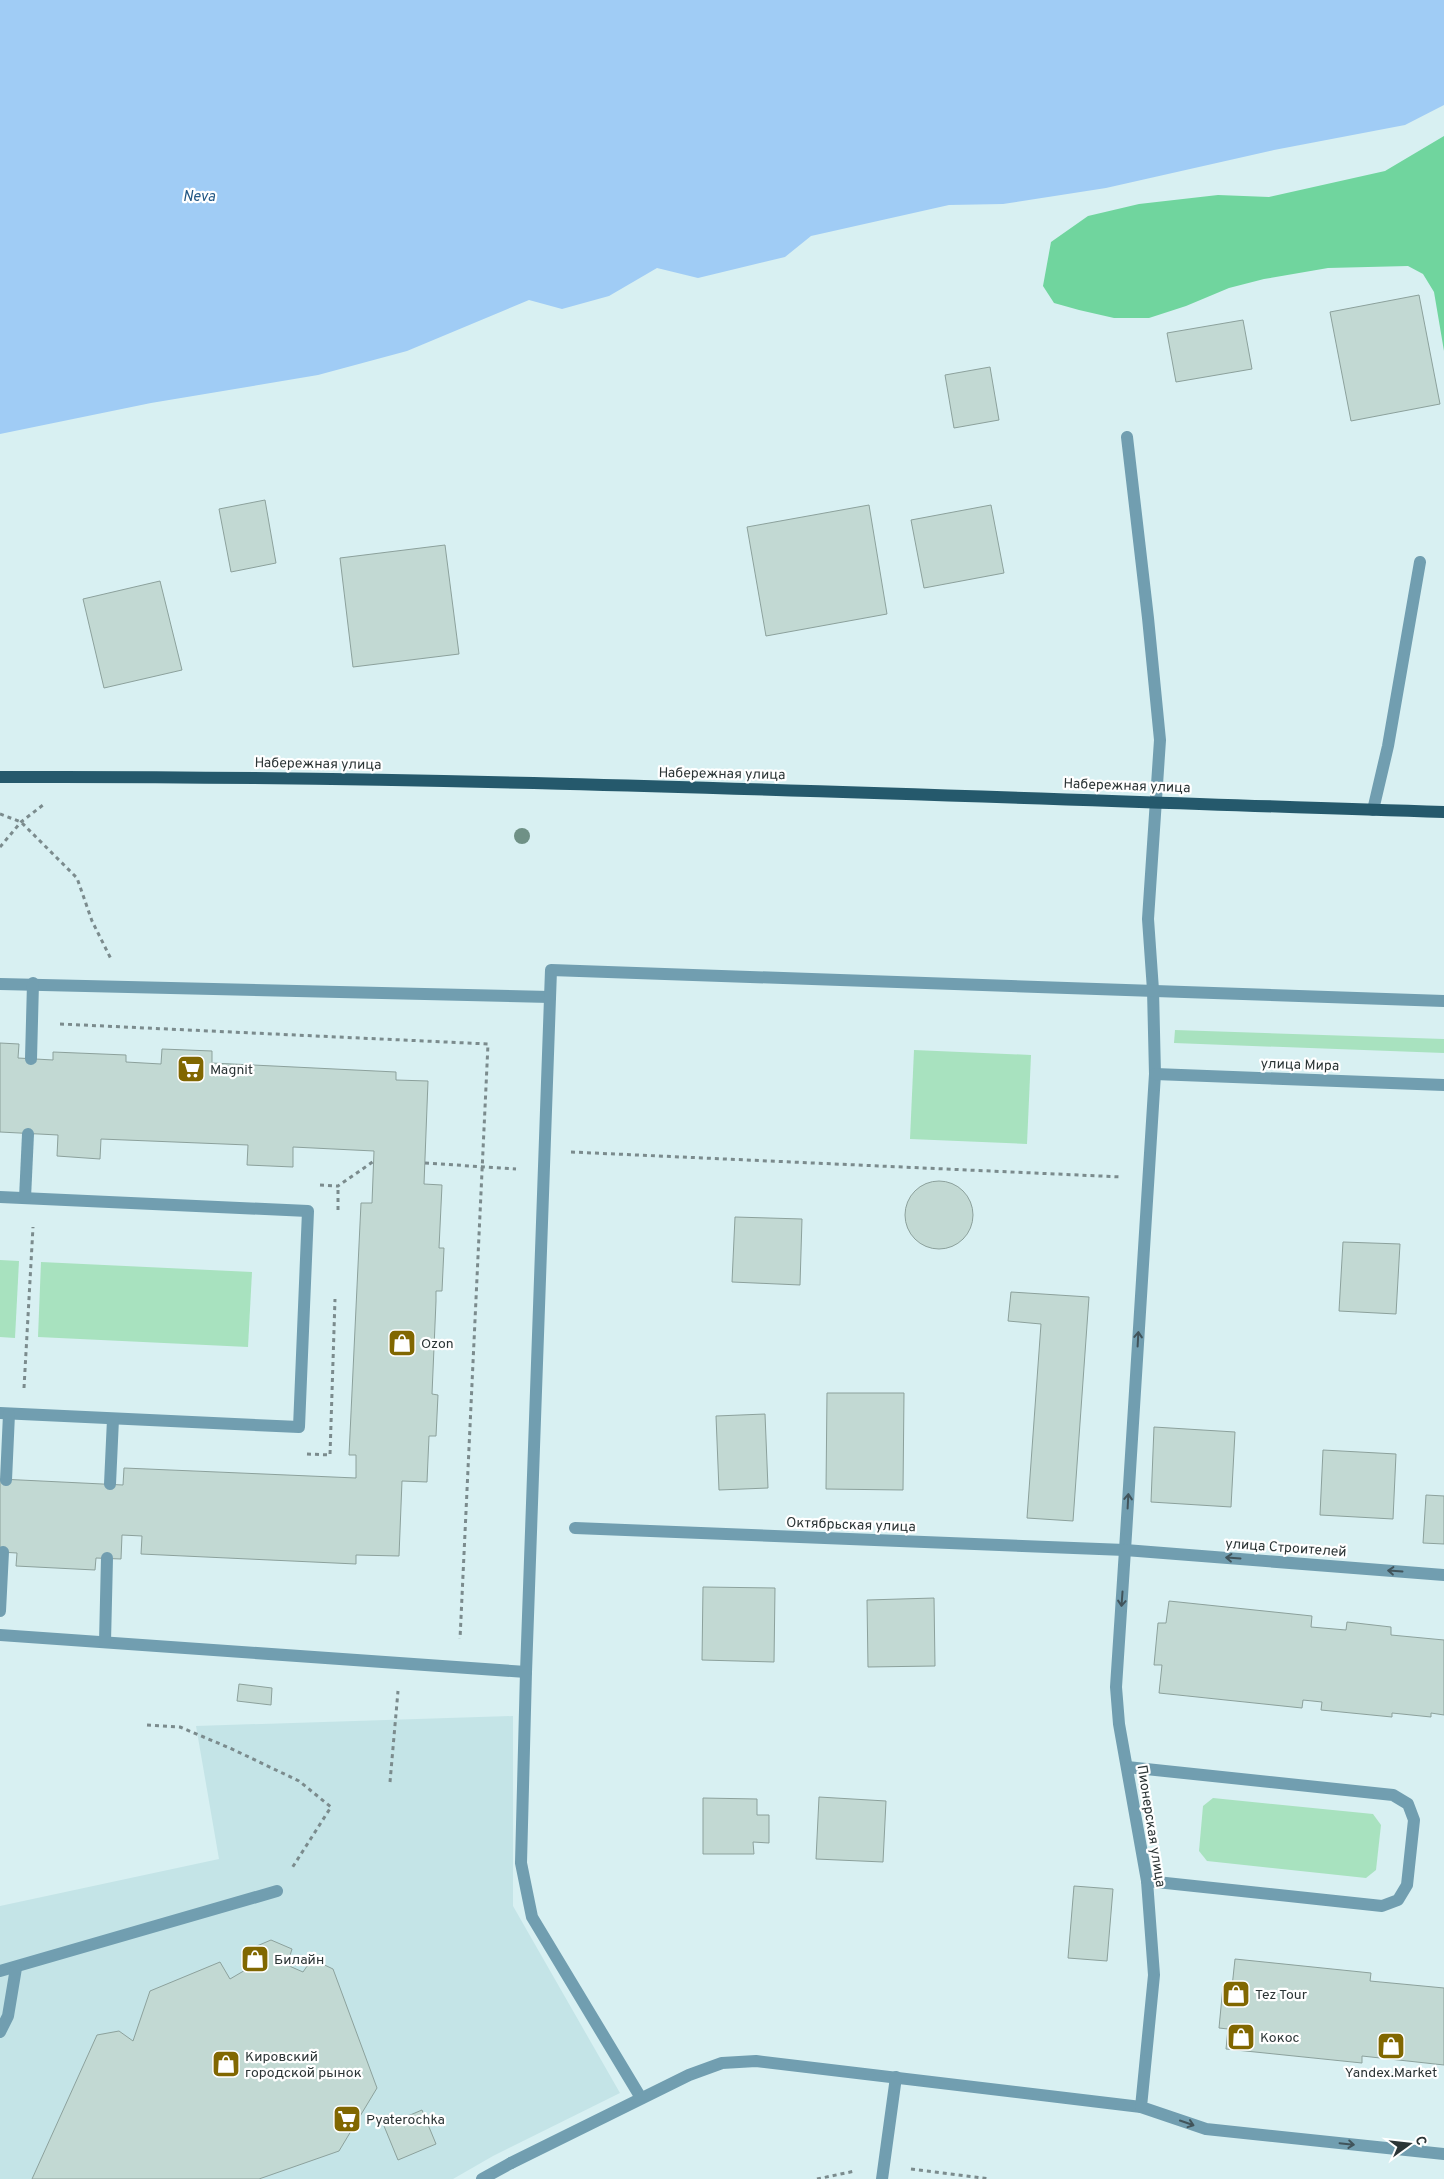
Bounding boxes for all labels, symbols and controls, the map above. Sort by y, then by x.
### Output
water label: Neva [183,188,216,207]
street label: Набережная улица [254,755,382,774]
street label: Набережная улица [658,765,786,784]
street label: Набережная улица [1063,776,1191,797]
supermarket icon: Magnit [176,1054,206,1084]
street label: улица Мира [1260,1056,1339,1075]
place label: Magnit [210,1062,253,1079]
shop icon: Ozon [387,1328,417,1358]
one-way arrow [1133,1331,1142,1347]
place label: Ozon [421,1336,454,1353]
one-way arrow [1123,1494,1132,1510]
street label: Октябрьская улица [786,1515,916,1536]
street label: улица Строителей [1225,1536,1347,1561]
one-way arrow [1226,1554,1242,1563]
one-way arrow [1388,1566,1404,1576]
one-way arrow [1117,1590,1126,1606]
street label: Пионерская улица [1132,1764,1169,1889]
shop icon: Билайн [240,1944,270,1974]
place label: Билайн [274,1952,324,1969]
shop icon: Tez Tour [1221,1979,1251,2009]
place label: Tez Tour [1255,1987,1308,2004]
shop icon: Кокос [1226,2022,1256,2052]
place label: Кокос [1260,2030,1300,2047]
shop icon: Yandex.Market [1376,2031,1406,2061]
shop icon: Кировский городской рынок [211,2049,241,2079]
place label: Кировский городской рынок [245,2049,362,2082]
place label: Yandex.Market [1345,2065,1437,2082]
supermarket icon: Pyaterochka [332,2104,362,2134]
place label: Pyaterochka [366,2112,445,2129]
one-way arrow [1178,2119,1194,2128]
north arrow [1384,2119,1434,2169]
text: С [1411,2134,1429,2148]
one-way arrow [1339,2139,1355,2149]

